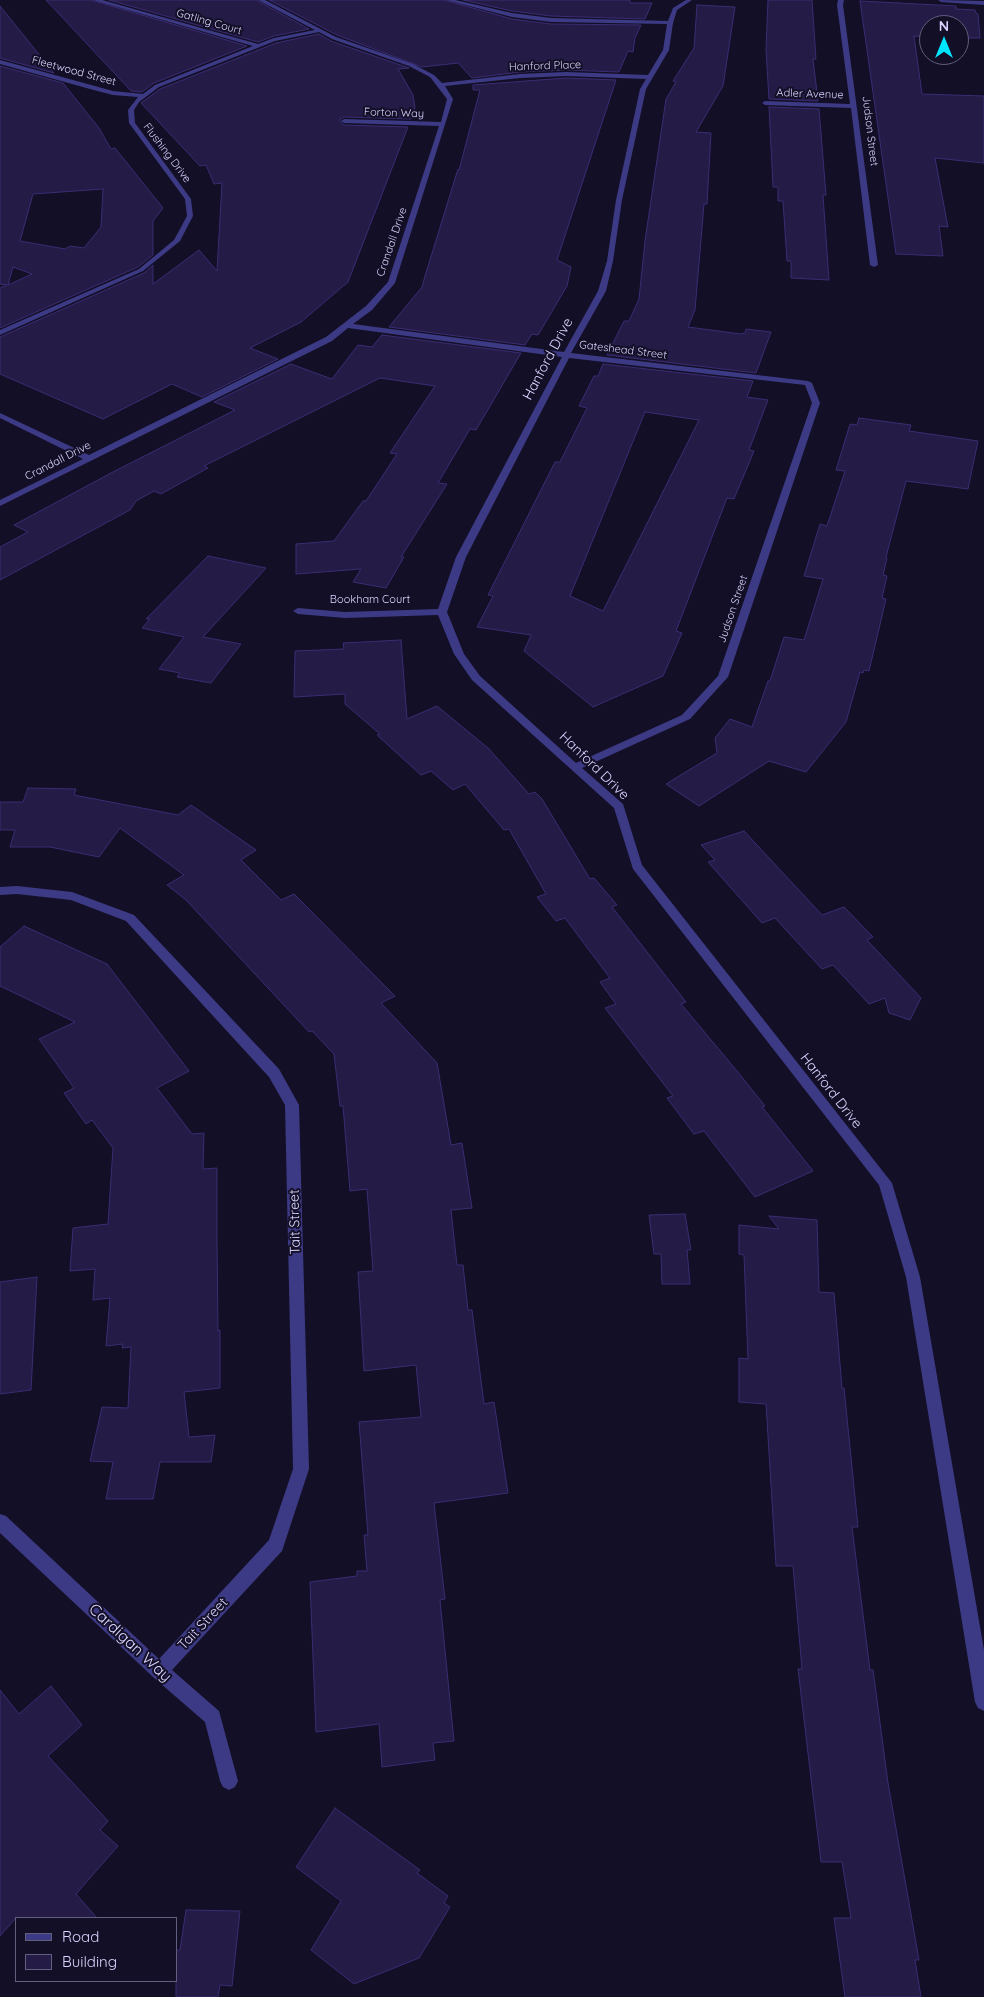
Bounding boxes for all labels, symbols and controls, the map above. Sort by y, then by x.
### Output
street label: Gatling Court [175,6,243,38]
north arrow [919,15,969,65]
text: N [939,17,949,35]
street label: Fleetwood Street [30,53,118,89]
street label: Hanford Place [509,58,581,74]
street label: Adler Avenue [776,86,844,102]
street label: Judson Street [859,95,881,167]
street label: Forton Way [364,105,424,121]
street label: Flushing Drive [140,121,194,185]
street label: Crandall Drive [374,206,410,278]
street label: Hanford Drive [519,315,577,403]
street label: Gateshead Street [578,338,668,362]
street label: Crandall Drive [23,439,93,483]
street label: Judson Street [715,574,751,644]
street label: Bookham Court [330,593,410,607]
street label: Hanford Drive [556,728,632,804]
street label: Hanford Drive [796,1050,866,1132]
street label: Tait Street [286,1189,304,1255]
street label: Tait Street [175,1594,231,1654]
street label: Cardigan Way [85,1600,175,1686]
legend [15,1917,178,1982]
text: Road [62,1927,99,1946]
text: Building [62,1952,117,1971]

